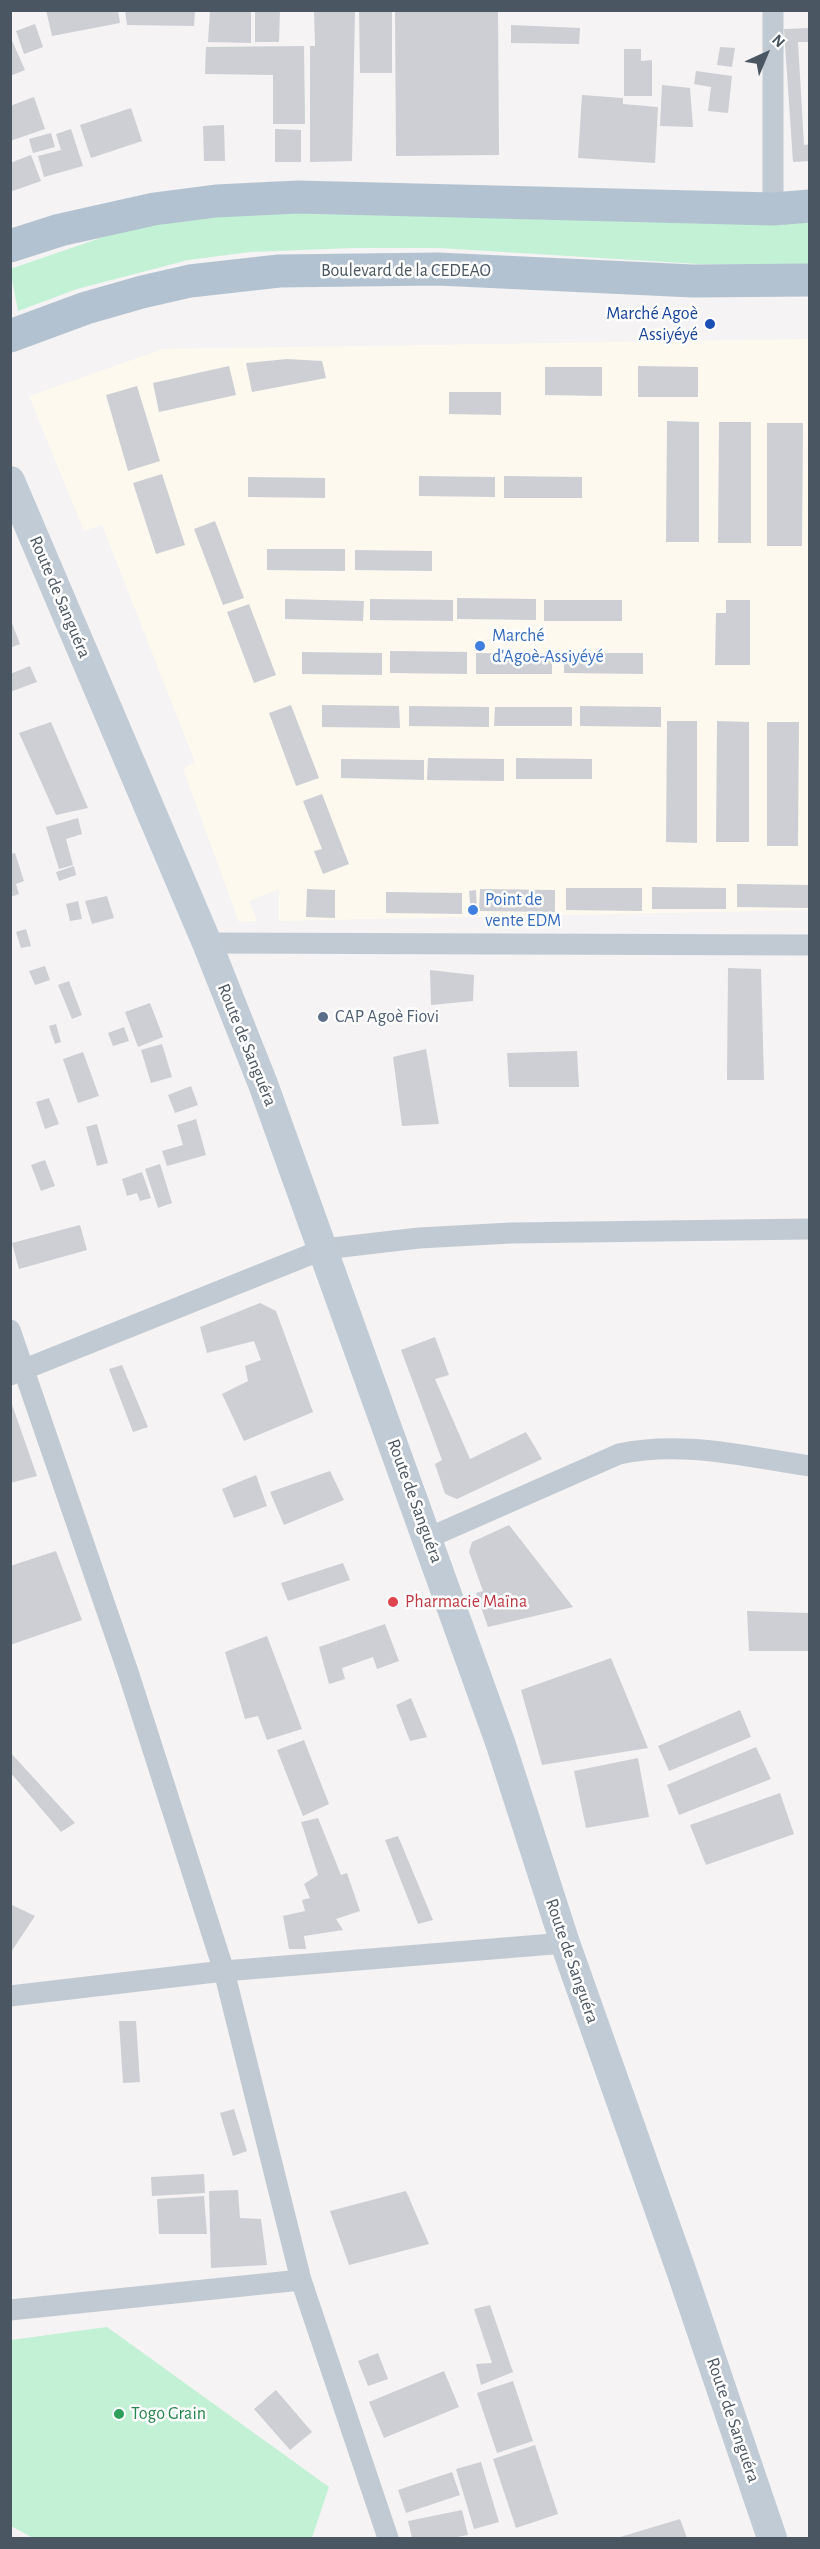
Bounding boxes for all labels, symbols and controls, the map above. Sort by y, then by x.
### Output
north arrow [736,24,796,84]
text: N [769,31,788,51]
street label: Boulevard de la CEDEAO [321,260,491,282]
place label: Marché Agoè Assiyéyé [606,303,698,346]
marker: Marché Agoè Assiyéyé [703,317,717,331]
street label: Route de Sanguéra [25,533,95,661]
place label: Marché d'Agoè-Assiyéyé [492,625,604,668]
marker: Marché d'Agoè-Assiyéyé [473,639,487,653]
place label: Point de vente EDM [485,889,561,932]
marker: Point de vente EDM [466,903,480,917]
street label: Route de Sanguéra [213,980,281,1110]
place label: CAP Agoè Fiovi [335,1006,439,1028]
marker: CAP Agoè Fiovi [316,1010,330,1024]
street label: Route de Sanguéra [383,1436,447,1566]
place label: Pharmacie Maïna [405,1591,527,1613]
marker: Pharmacie Maïna [386,1595,400,1609]
street label: Route de Sanguéra [541,1896,603,2026]
street label: Route de Sanguéra [702,2355,764,2485]
place label: Togo Grain [131,2403,206,2425]
marker: Togo Grain [112,2407,126,2421]

